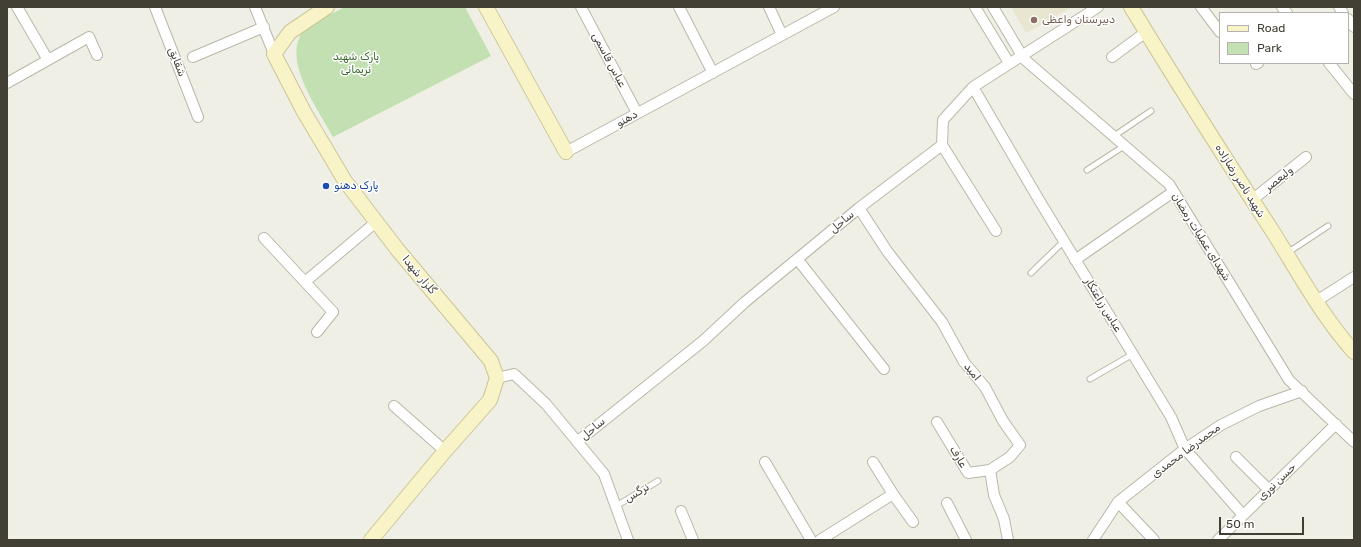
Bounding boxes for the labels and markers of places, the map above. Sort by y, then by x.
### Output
place label: دبیرستان واعظی [1042,13,1115,27]
marker: دبیرستان واعظی [1029,15,1039,25]
place label: پارک دهنو [334,179,379,193]
marker: پارک دهنو [321,181,331,191]

